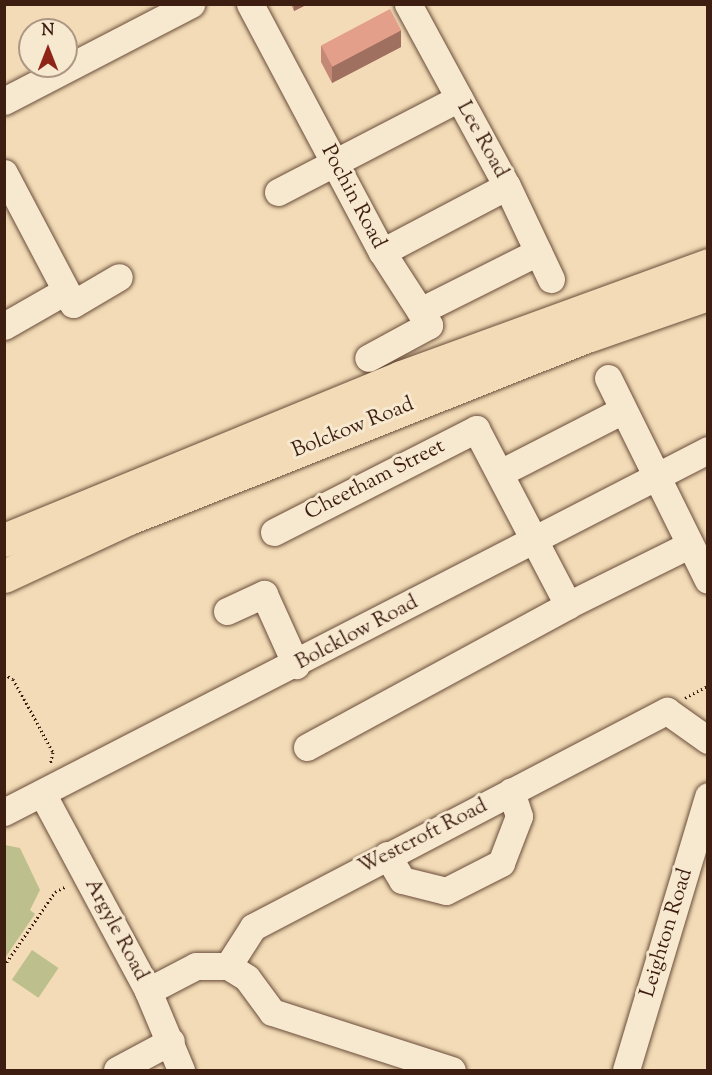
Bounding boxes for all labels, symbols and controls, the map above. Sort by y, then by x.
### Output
north arrow [18,18,78,78]
text: N [42,20,54,43]
street label: Lee Road [451,97,513,183]
street label: Pochin Road [315,141,391,253]
street label: Bolckow Road [288,392,418,464]
street label: Cheetham Street [301,434,449,526]
street label: Bolcklow Road [291,590,423,676]
street label: Westcroft Road [354,794,492,880]
street label: Leighton Road [635,866,699,1000]
street label: Argyle Road [79,875,153,985]

